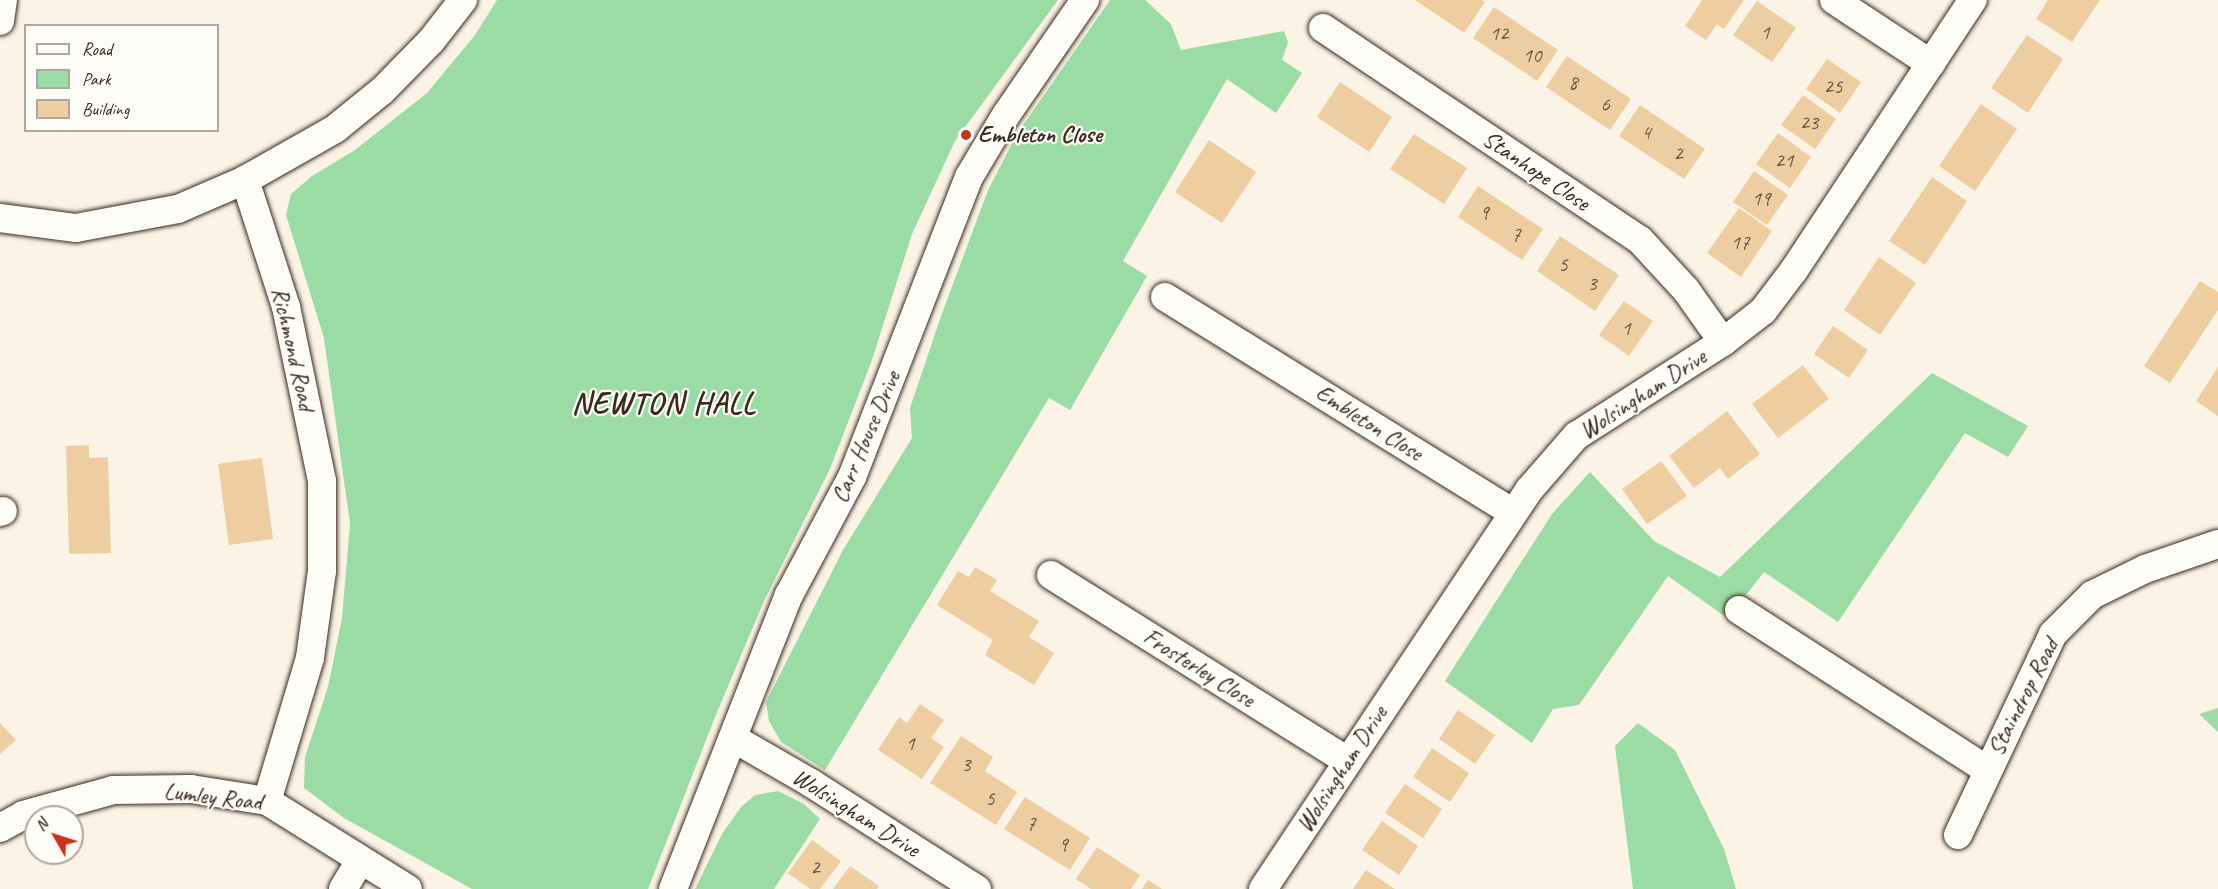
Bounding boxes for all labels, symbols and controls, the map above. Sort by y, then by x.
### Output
house number: 1 [1760,19,1770,45]
house number: 12 [1490,20,1508,46]
legend [24,24,219,132]
text: Road [82,38,112,60]
house number: 10 [1523,42,1541,68]
text: Park [82,68,111,90]
house number: 8 [1568,69,1578,95]
house number: 25 [1824,73,1842,99]
house number: 6 [1600,91,1610,117]
text: Building [82,98,129,120]
house number: 23 [1800,109,1818,135]
house number: 4 [1641,119,1651,145]
place label: Embleton Close [978,121,1102,149]
street label: Stanhope Close [1477,125,1595,217]
marker: Embleton Close [959,128,973,142]
house number: 2 [1673,140,1683,166]
house number: 21 [1775,147,1793,173]
house number: 19 [1752,185,1770,211]
house number: 9 [1479,199,1489,225]
house number: 7 [1511,221,1521,247]
house number: 17 [1731,229,1749,255]
house number: 5 [1558,251,1568,277]
house number: 3 [1587,270,1597,296]
street label: Richmond Road [265,285,321,413]
house number: 1 [1621,315,1631,341]
street label: Wolsingham Drive [1574,342,1712,446]
street label: Carr House Drive [825,367,907,507]
street label: Embleton Close [1310,379,1428,467]
district label: NEWTON HALL [573,385,755,421]
street label: Frosterley Close [1138,622,1260,714]
street label: Staindrop Road [1981,634,2065,760]
street label: Wolsingham Drive [1290,700,1394,838]
house number: 1 [905,730,915,756]
house number: 3 [961,751,971,777]
street label: Wolsingham Drive [787,762,925,864]
street label: Lumley Road [163,777,263,817]
house number: 5 [985,785,995,811]
north arrow [24,805,84,865]
house number: 7 [1026,810,1036,836]
text: N [31,815,52,835]
house number: 9 [1058,831,1068,857]
house number: 2 [810,854,820,880]

